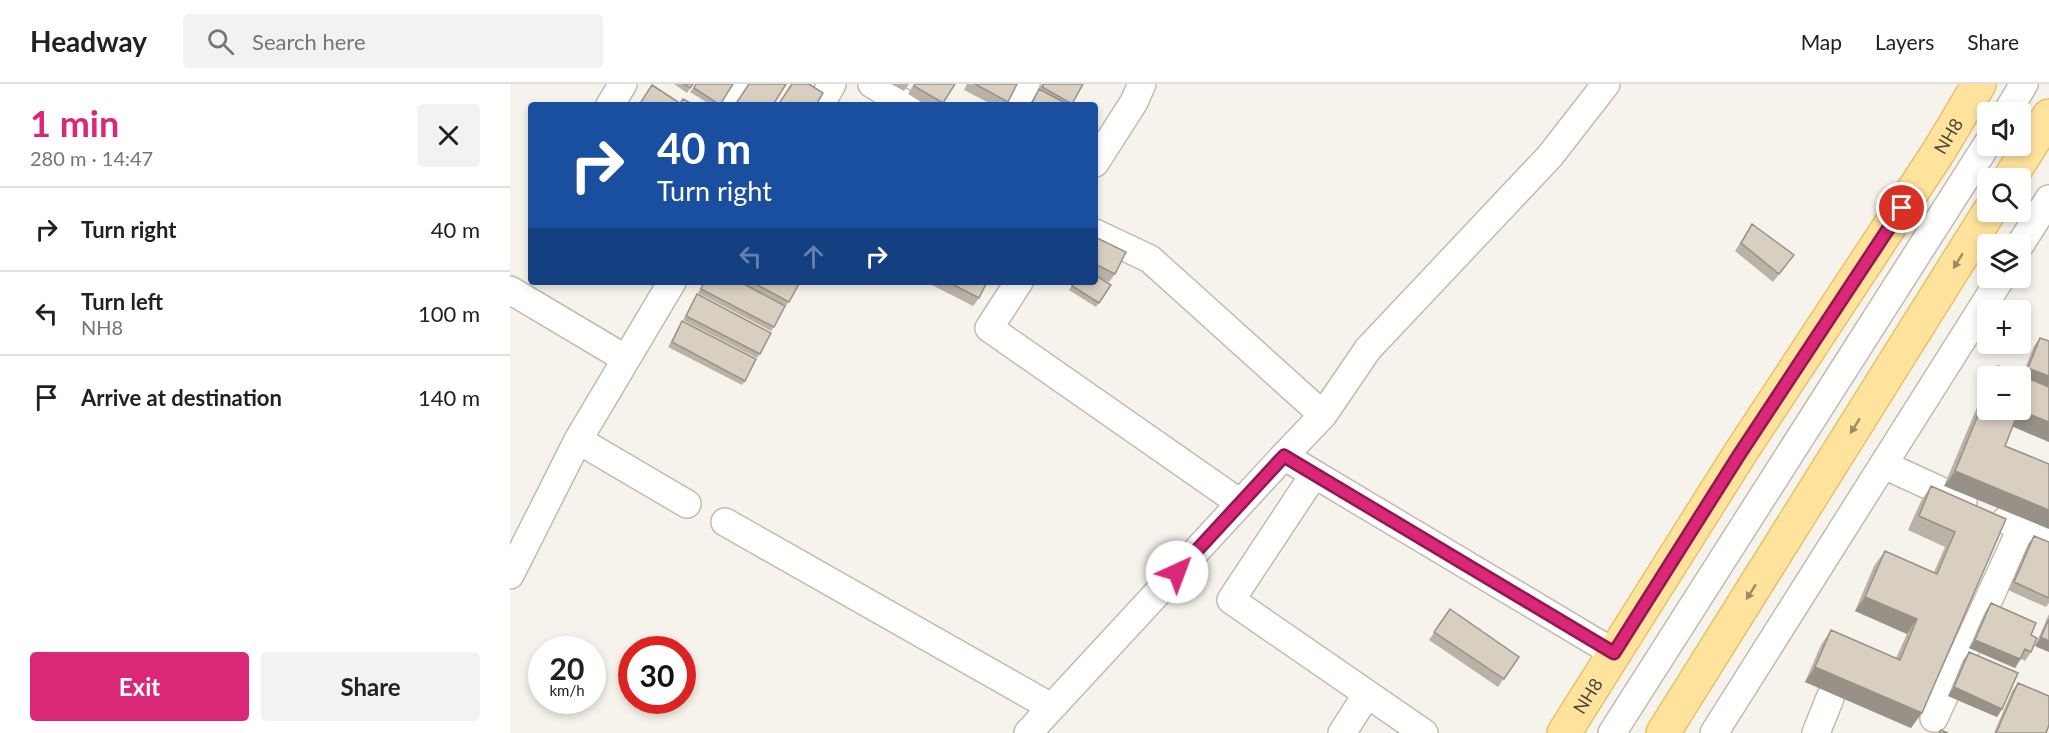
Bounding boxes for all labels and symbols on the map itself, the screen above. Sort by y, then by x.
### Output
street label: NH8 [1929,114,1967,158]
pin [1876,182,1927,233]
one-way arrow [1953,253,1964,269]
one-way arrow [1849,418,1860,434]
position arrow [1145,540,1209,604]
one-way arrow [1746,583,1757,600]
speed limit sign: 30 [618,636,696,714]
street label: NH8 [1568,674,1607,718]

